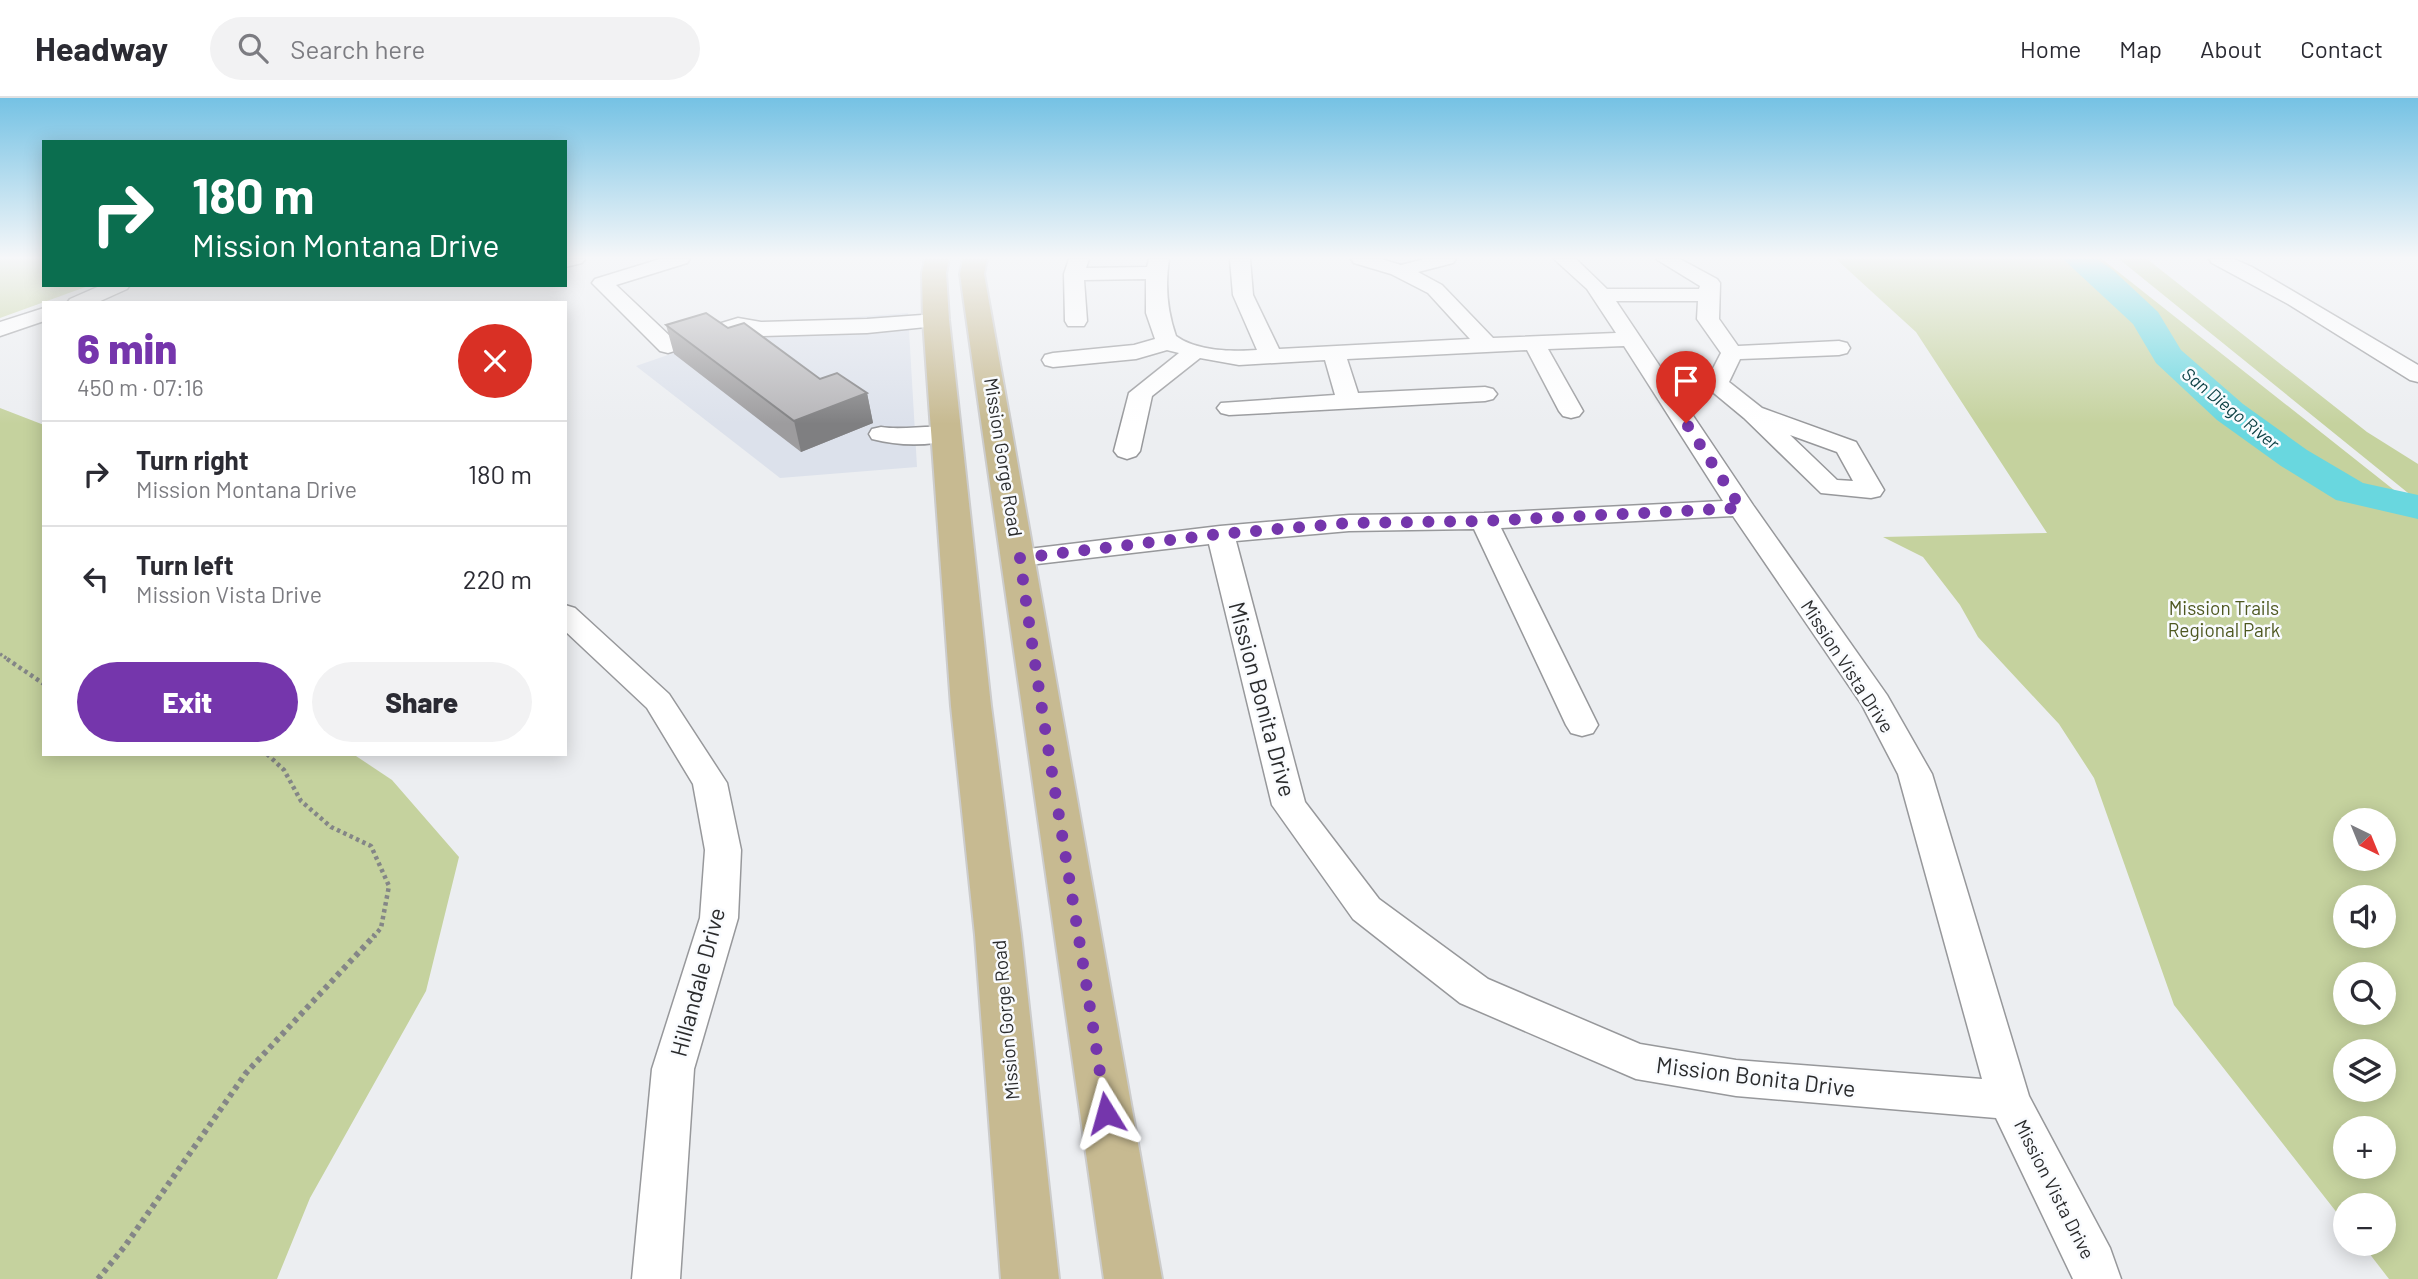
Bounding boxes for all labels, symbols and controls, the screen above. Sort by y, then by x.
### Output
search box [210,17,700,80]
text: Headway [35,28,168,68]
icon: search [234,29,272,67]
text: Search here [290,33,425,64]
text: Home [2020,34,2081,63]
text: Map [2119,34,2162,63]
text: About [2200,34,2262,63]
text: Contact [2300,34,2383,63]
text: 180 m [192,165,315,224]
icon: right [77,168,168,259]
text: Mission Montana Drive [192,225,499,263]
text: 6 min [77,322,177,372]
button: close [458,324,532,398]
pin [1656,351,1716,423]
icon: arrive [1667,362,1705,400]
water label: San Diego River [2178,362,2284,454]
text: 450 m · 07:16 [77,373,204,401]
street label: Mission Gorge Road [980,376,1028,538]
text: Turn right [136,444,249,475]
icon: right [77,455,115,493]
text: 180 m [468,458,532,489]
text: Mission Montana Drive [136,475,357,503]
text: Turn left [136,549,234,580]
icon: left [77,560,115,598]
text: 220 m [463,563,532,594]
text: Mission Vista Drive [136,580,322,608]
street label: Mission Vista Drive [1797,595,1899,737]
park label: Mission Trails Regional Park [2168,596,2280,641]
street label: Mission Bonita Drive [1224,598,1302,800]
button: Exit [77,662,298,742]
button: Share [312,662,532,742]
north arrow [2333,808,2396,872]
map controls [2333,808,2396,1256]
button: sound [2333,885,2396,948]
street label: Hillandale Drive [664,904,730,1060]
street label: Mission Gorge Road [987,939,1023,1101]
button: search [2333,962,2396,1025]
button: layers [2333,1039,2396,1102]
street label: Mission Bonita Drive [1655,1050,1857,1102]
position arrow [1069,1076,1143,1150]
street label: Mission Vista Drive [2010,1115,2100,1263]
button: + [2333,1116,2396,1179]
button: − [2333,1193,2396,1256]

